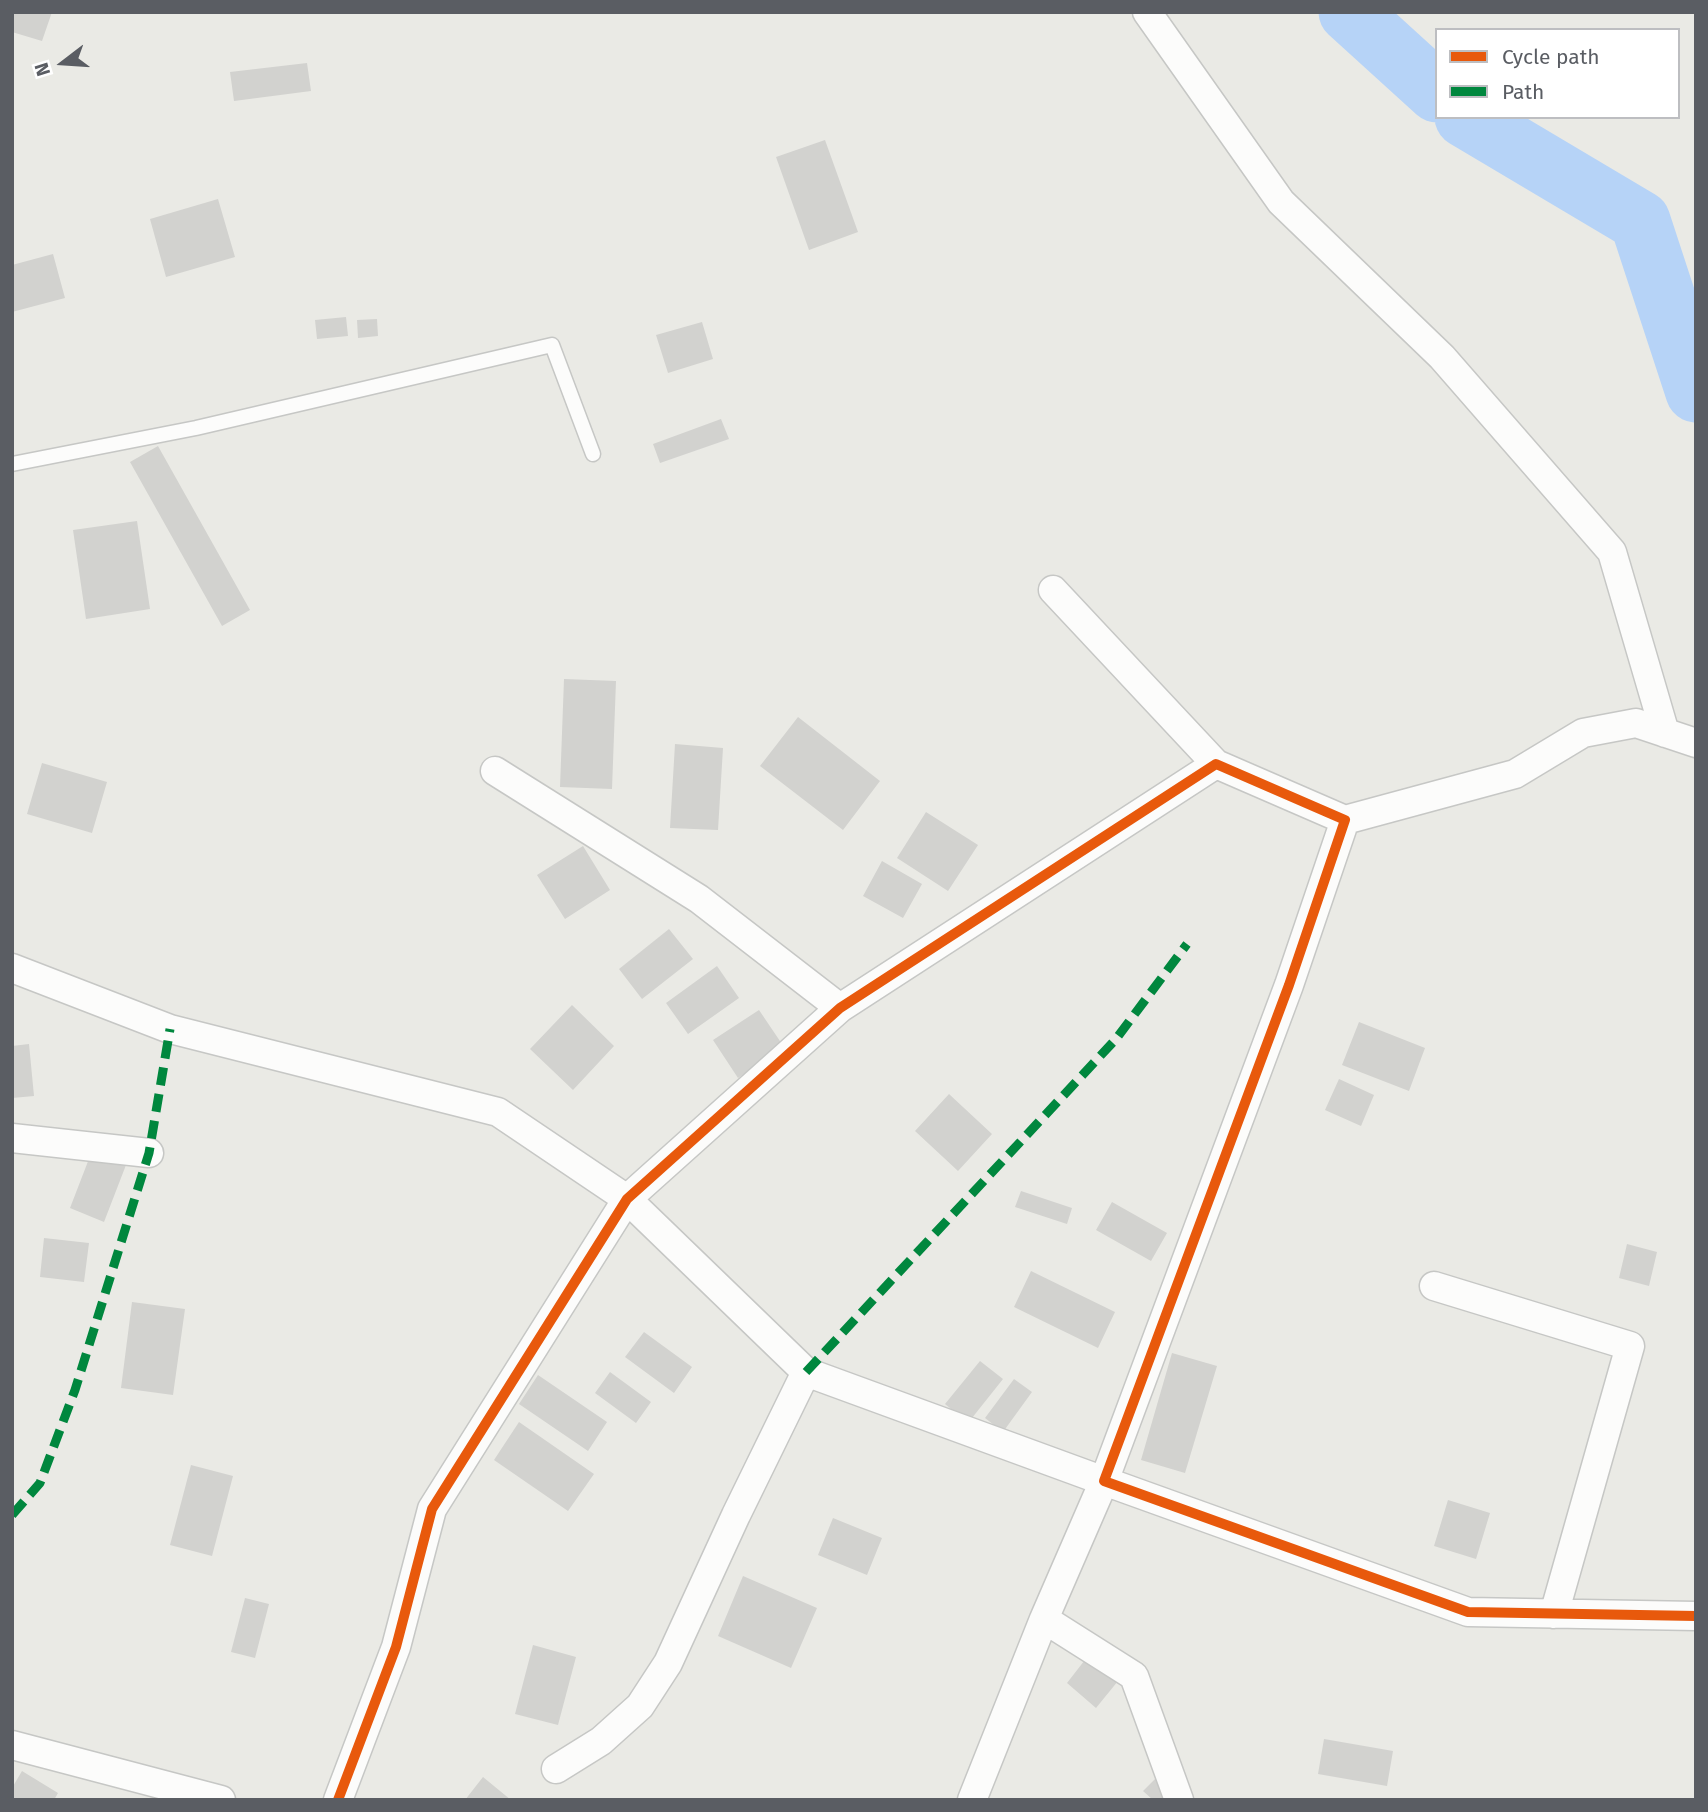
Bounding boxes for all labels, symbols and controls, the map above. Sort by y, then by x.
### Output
north arrow [28,28,98,98]
legend [1435,28,1680,119]
text: Cycle path [1502,44,1600,70]
text: N [30,60,55,79]
text: Path [1502,79,1544,105]

